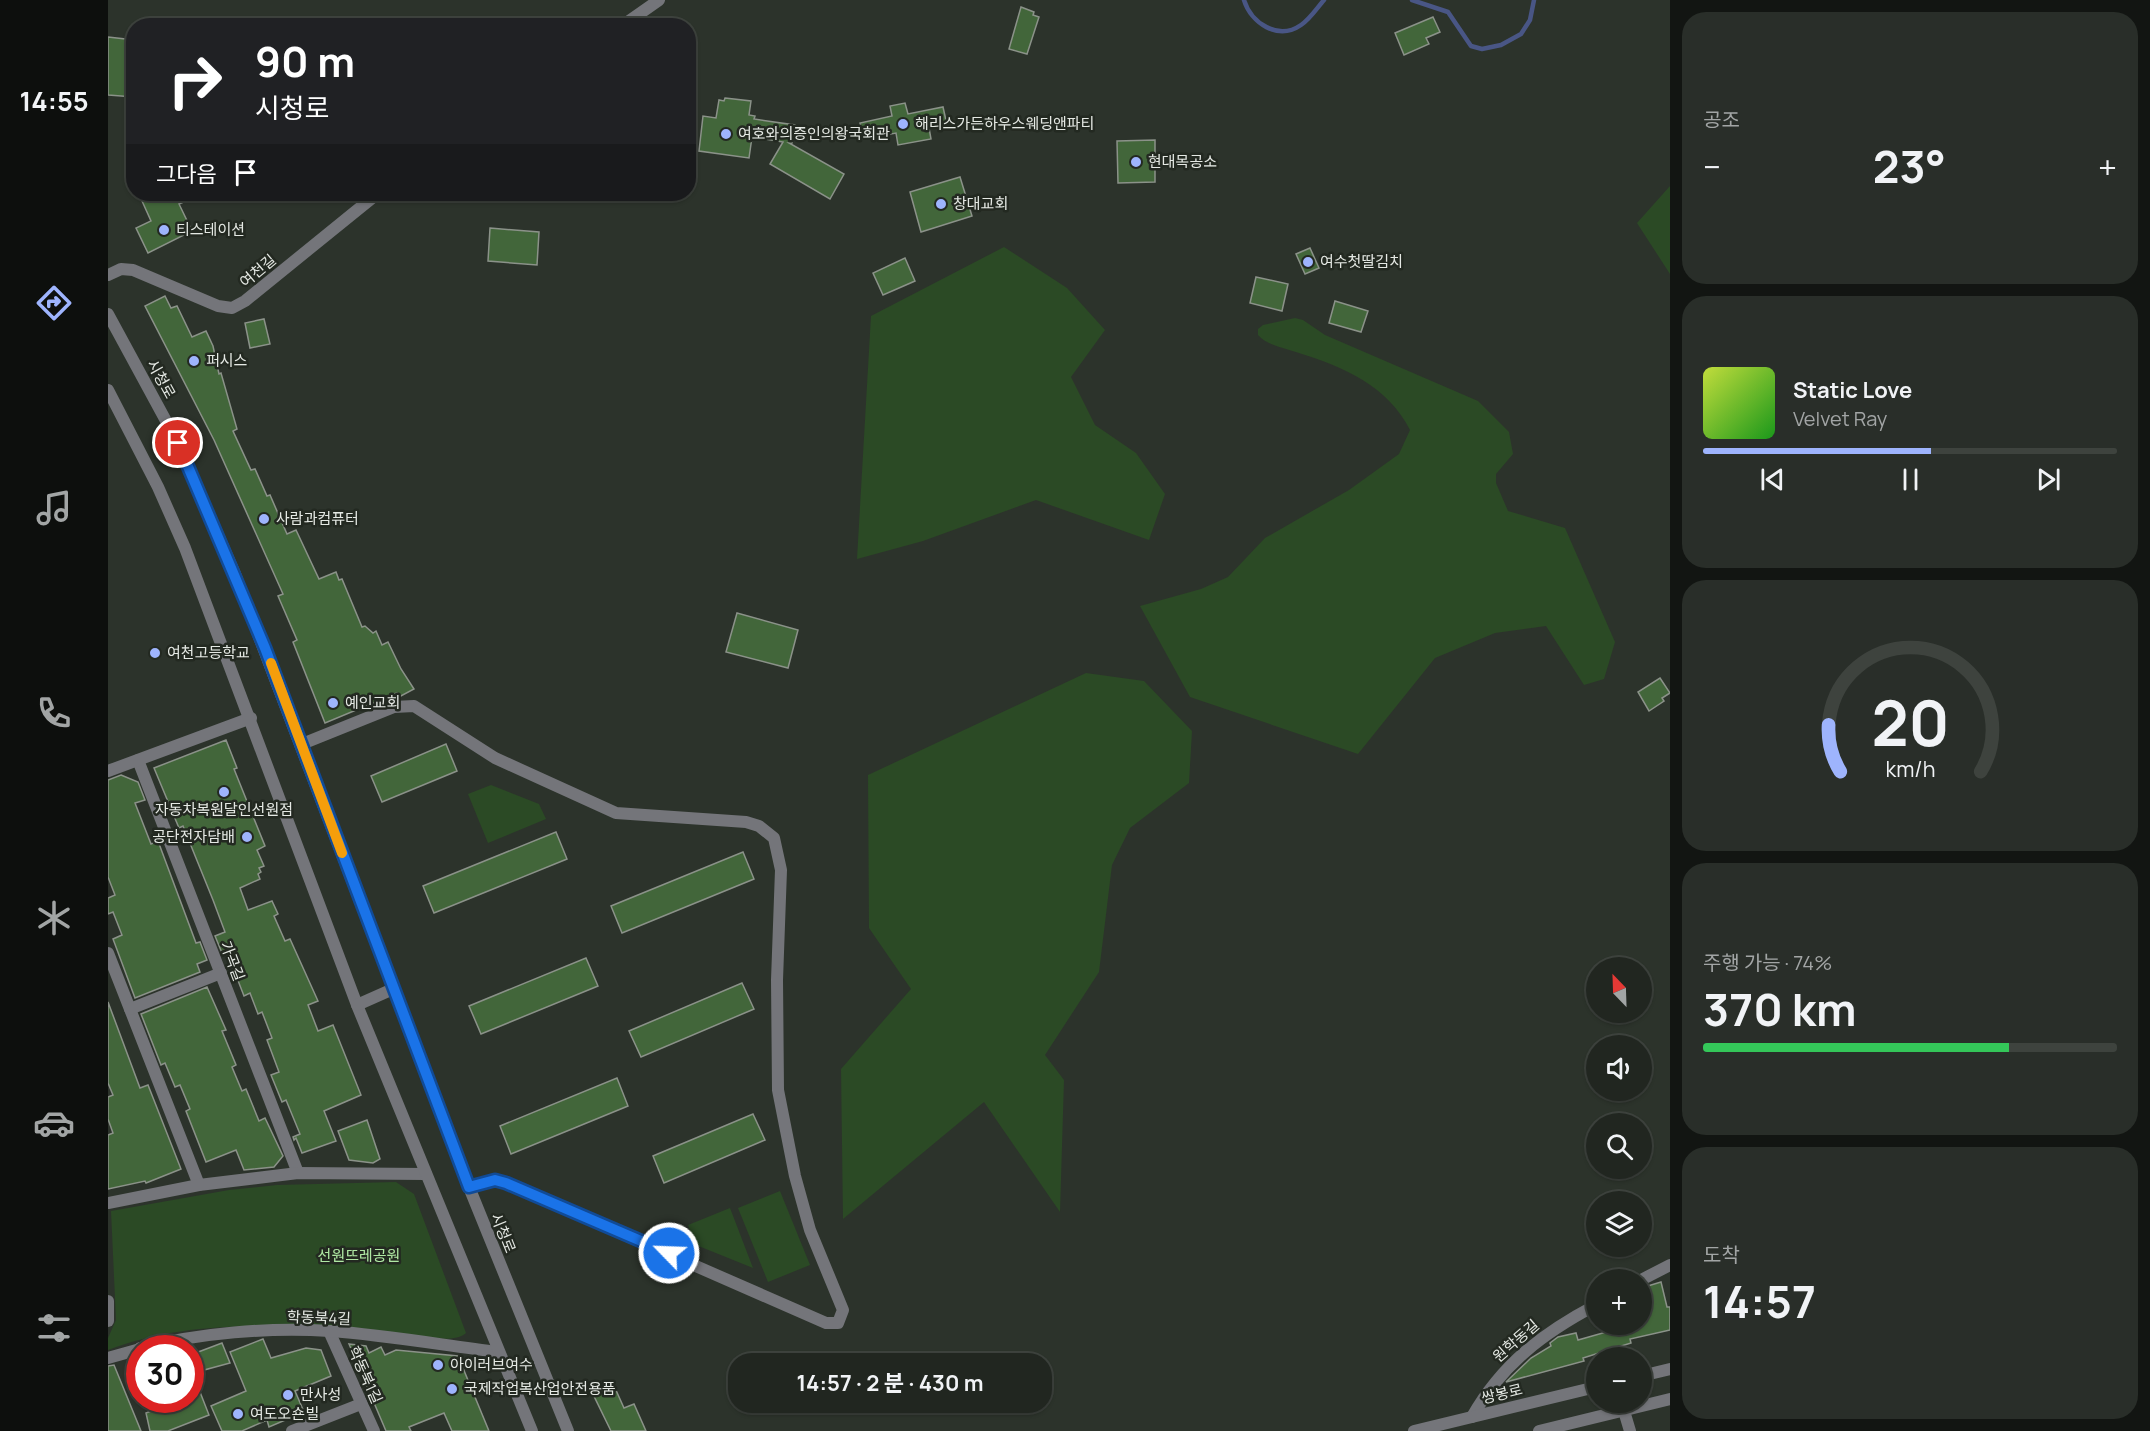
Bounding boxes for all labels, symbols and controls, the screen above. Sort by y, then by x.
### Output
text: 90 m [255,32,355,90]
icon: right [156,42,234,120]
text: 14:55 [19,82,89,119]
text: 시청로 [255,89,330,126]
text: 공조 [1703,106,1740,133]
place label: 해리스가든하우스웨딩앤파티 [915,113,1094,134]
marker: 해리스가든하우스웨딩앤파티 [896,117,910,131]
place label: 여호와의증인의왕국회관 [738,123,890,144]
marker: 여호와의증인의왕국회관 [719,127,733,141]
text: 23° [1873,135,1946,197]
text: − [1703,144,1721,189]
text: + [2098,144,2117,189]
place label: 현대목공소 [1148,151,1217,172]
marker: 현대목공소 [1129,155,1143,169]
icon: arrive [229,156,262,189]
text: 그다음 [156,159,217,189]
place label: 창대교회 [953,193,1008,214]
marker: 창대교회 [934,197,948,211]
place label: 티스테이션 [176,219,245,240]
marker: 티스테이션 [157,223,171,237]
street label: 여천길 [235,249,280,292]
place label: 여수첫딸김치 [1320,251,1403,272]
marker: 여수첫딸김치 [1301,255,1315,269]
icon: directions [33,282,75,324]
place label: 퍼시스 [206,350,248,371]
marker: 퍼시스 [187,354,201,368]
street label: 시청로 [142,356,181,402]
text: Static Love [1793,375,1912,405]
text: Velvet Ray [1793,405,1887,432]
pin [152,417,203,468]
icon: arrive [161,426,194,459]
icon: previous [1756,463,1789,496]
icon: pause [1894,463,1927,496]
icon: next [2032,463,2065,496]
icon: music [33,487,75,529]
place label: 사람과컴퓨터 [276,508,359,529]
marker: 사람과컴퓨터 [257,512,271,526]
place label: 여천고등학교 [167,642,250,663]
marker: 여천고등학교 [148,646,162,660]
text: 20 [1871,680,1949,766]
icon: phone [33,692,75,734]
place label: 예인교회 [345,692,400,713]
marker: 예인교회 [326,696,340,710]
text: km/h [1885,755,1935,784]
marker: 자동차복원달인선원점 [217,785,231,799]
place label: 자동차복원달인선원점 [155,799,293,820]
place label: 공단전자담배 [152,826,235,847]
marker: 공단전자담배 [240,830,254,844]
icon: climate [33,897,75,939]
street label: 가곡길 [215,938,250,984]
text: 주행 가능 · 74% [1703,949,1832,976]
north arrow [1586,957,1652,1023]
map controls [1586,957,1652,1413]
text: 370 km [1703,978,1856,1040]
button: sound [1586,1035,1652,1101]
icon: car [33,1102,75,1144]
button: search [1586,1113,1652,1179]
button: layers [1586,1191,1652,1257]
street label: 시청로 [486,1210,521,1256]
position arrow [637,1221,701,1285]
text: 도착 [1703,1241,1740,1268]
park label: 선원뜨레공원 [318,1245,400,1266]
button: + [1586,1269,1652,1335]
text: 14:57 [1703,1270,1816,1332]
street label: 학동북4길 [287,1306,351,1329]
icon: filters [33,1307,75,1349]
street label: 원학동길 [1488,1315,1543,1367]
speed limit sign: 30 [126,1335,204,1413]
street label: 학동북1길 [343,1343,387,1407]
button: − [1586,1347,1652,1413]
place label: 아이러브여수 [450,1354,533,1375]
marker: 아이러브여수 [431,1358,445,1372]
text: 14:57 · 2 분 · 430 m [796,1368,984,1398]
place label: 국제작업복산업안전용품 [464,1378,616,1399]
street label: 쌍봉로 [1479,1378,1525,1409]
marker: 국제작업복산업안전용품 [445,1382,459,1396]
place label: 만사성 [300,1384,341,1405]
marker: 만사성 [281,1388,295,1402]
place label: 여도오숀빌 [250,1403,319,1424]
marker: 여도오숀빌 [231,1407,245,1421]

